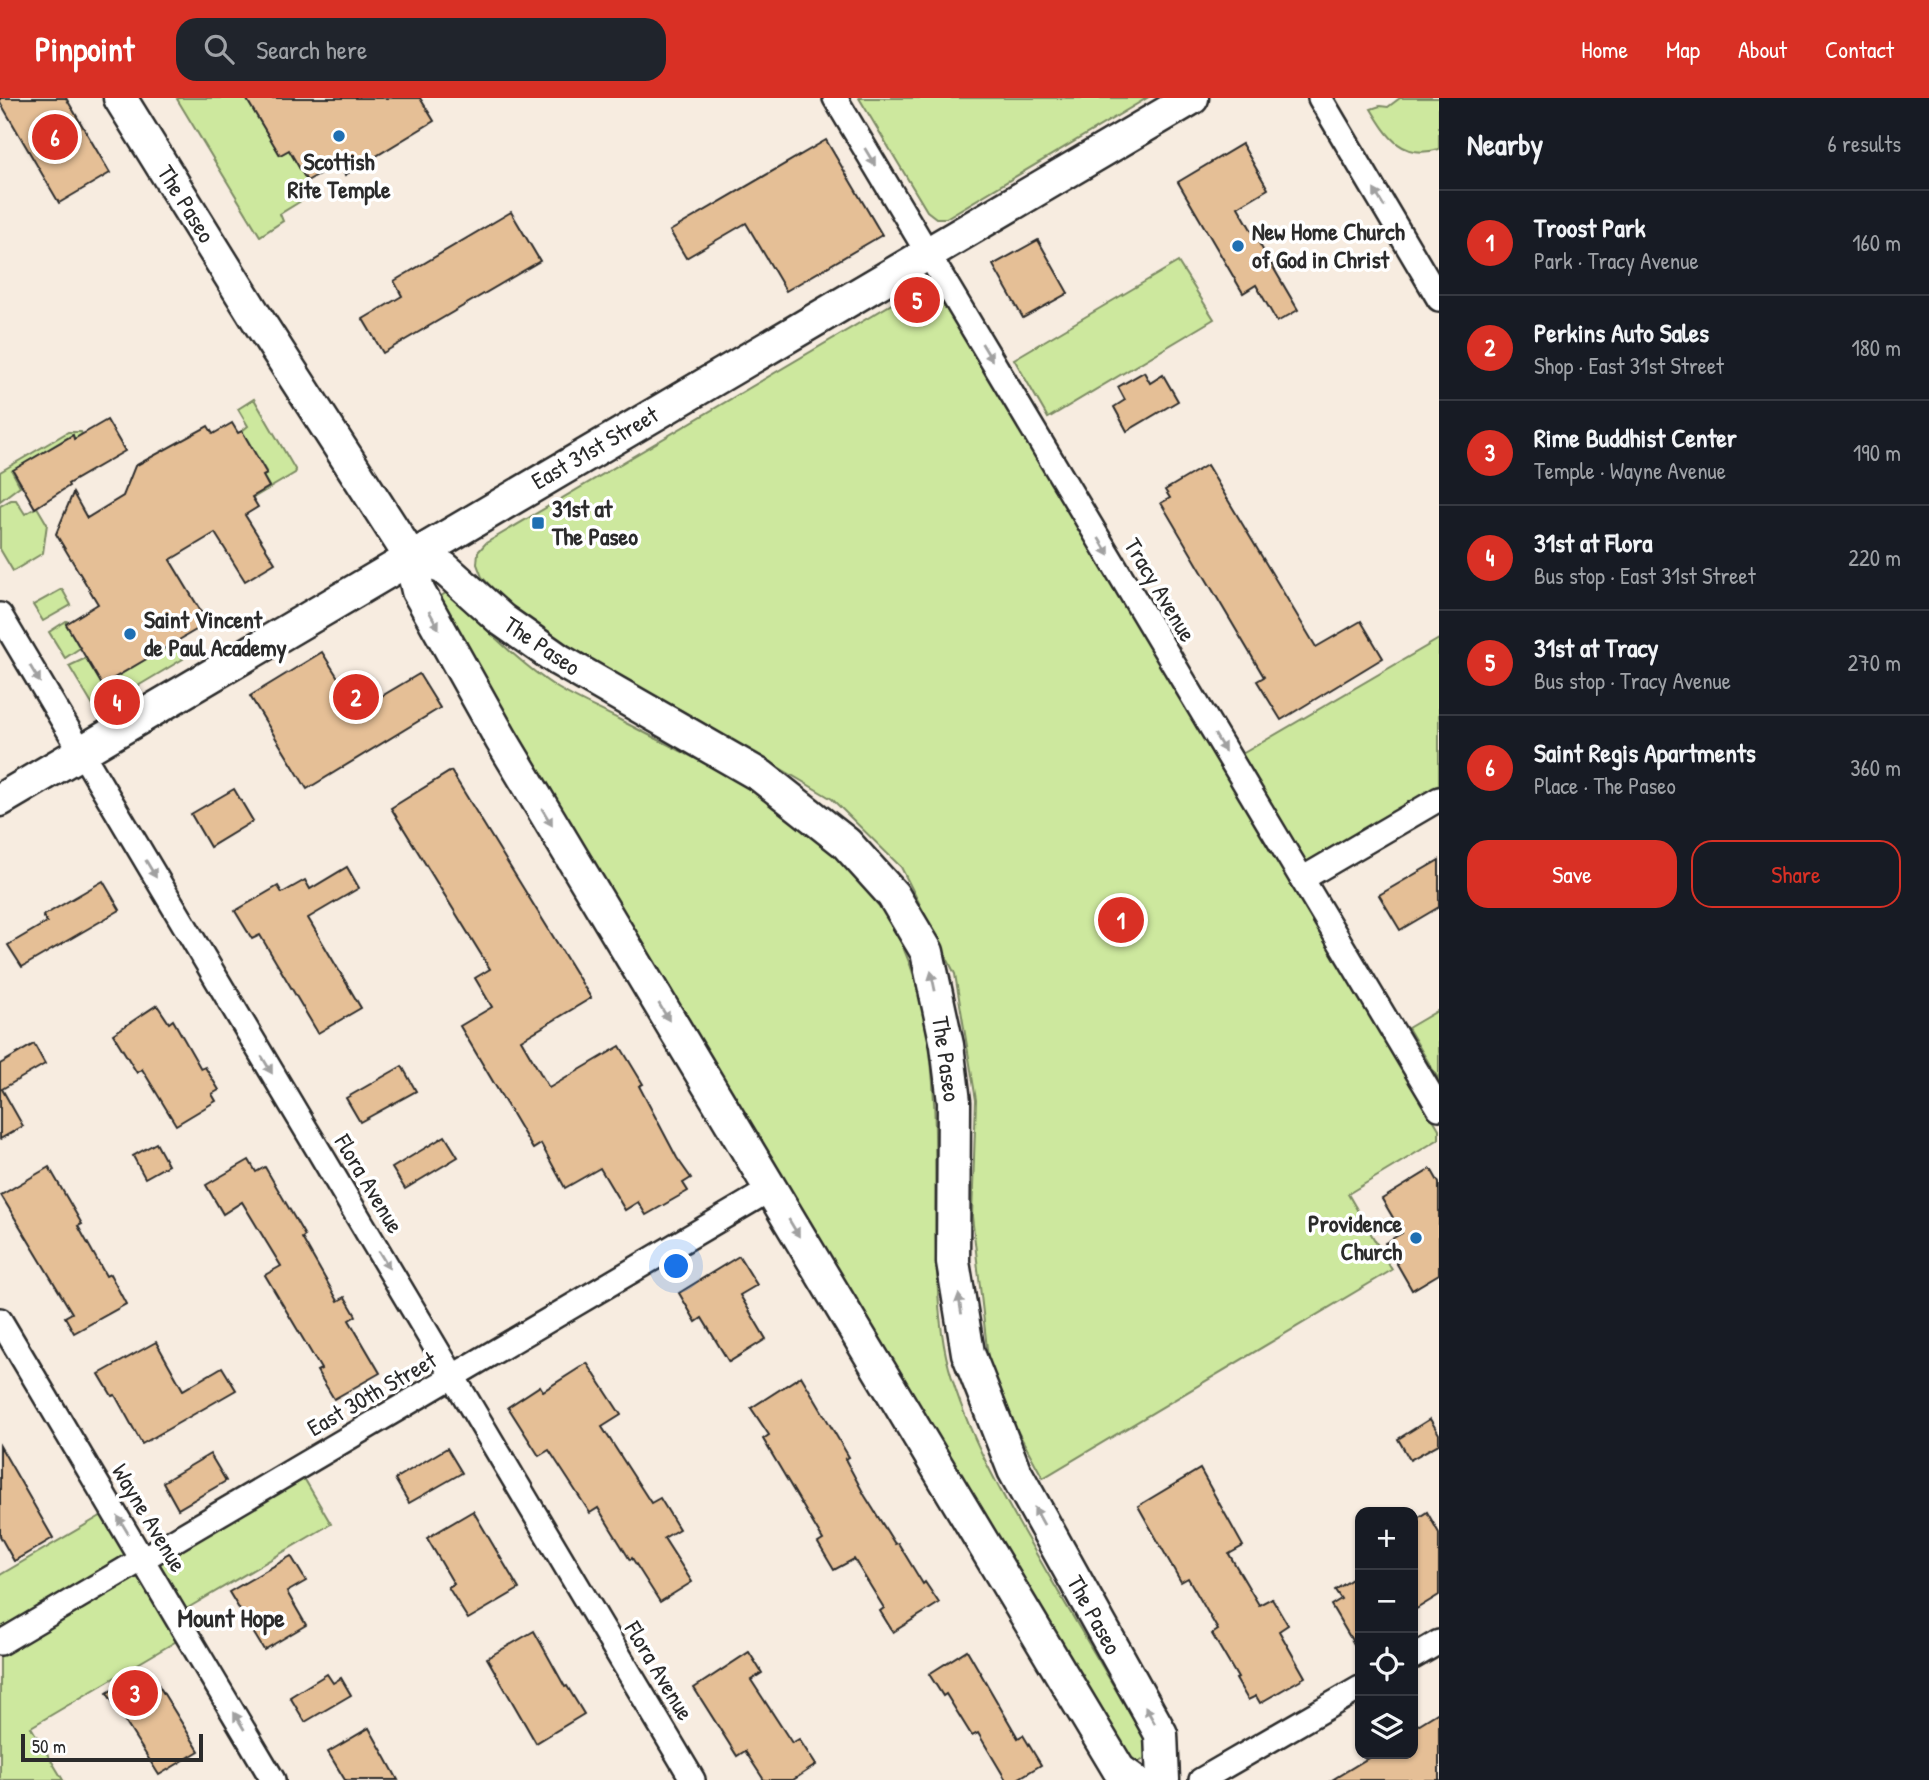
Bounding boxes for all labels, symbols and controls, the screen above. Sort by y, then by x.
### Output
search box [176,18,666,81]
text: Pinpoint [35,27,134,71]
icon: search [200,30,238,68]
text: Search here [256,32,367,67]
text: Home [1581,33,1628,65]
text: Map [1666,33,1700,65]
text: About [1738,33,1787,65]
text: Contact [1825,33,1894,65]
pin: 6 [32,111,78,163]
text: Nearby [1467,124,1543,164]
marker: Scottish Rite Temple [331,128,347,144]
text: 6 results [1828,128,1901,159]
place label: Scottish Rite Temple [288,145,391,206]
one-way arrow [864,147,877,166]
street label: The Paseo [151,159,223,249]
one-way arrow [1373,189,1386,208]
text: Troost Park [1534,210,1646,245]
place label: New Home Church of God in Christ [1252,215,1405,275]
text: 1 [1486,227,1494,258]
text: 160 m [1852,227,1901,258]
marker: New Home Church of God in Christ [1230,238,1246,254]
text: Park · Tracy Avenue [1534,245,1699,276]
pin: 5 [894,274,940,326]
text: Perkins Auto Sales [1534,315,1709,350]
text: 2 [1485,332,1495,363]
text: 180 m [1851,332,1901,363]
one-way arrow [981,342,993,362]
text: Shop · East 31st Street [1534,350,1724,381]
street label: East 31st Street [525,398,664,496]
text: Rime Buddhist Center [1534,420,1737,455]
text: 3 [1485,437,1495,468]
text: 190 m [1853,437,1901,468]
text: Temple · Wayne Avenue [1534,455,1726,486]
place label: 31st at The Paseo [551,492,638,552]
marker: 31st at The Paseo [530,515,546,531]
text: 31st at Flora [1534,525,1652,560]
street label: Tracy Avenue [1117,532,1205,648]
one-way arrow [1097,538,1110,557]
text: 4 [1486,542,1494,573]
text: 220 m [1848,542,1901,573]
text: Bus stop · East 31st Street [1534,560,1756,591]
place label: Saint Vincent de Paul Academy [144,603,287,664]
street label: The Paseo [498,608,587,683]
one-way arrow [428,610,440,629]
marker: Saint Vincent de Paul Academy [122,626,138,642]
text: 31st at Tracy [1534,630,1659,665]
text: 5 [1485,647,1495,678]
text: 270 m [1848,647,1901,678]
one-way arrow [29,664,41,683]
text: Bus stop · Tracy Avenue [1534,665,1731,696]
pin: 2 [333,671,379,723]
pin: 4 [94,676,140,728]
one-way arrow [1214,733,1227,752]
text: Saint Regis Apartments [1534,735,1756,770]
text: 6 [1485,752,1495,783]
text: 360 m [1850,752,1901,783]
text: Place · The Paseo [1534,770,1676,801]
one-way arrow [541,807,554,826]
button: Save [1467,840,1677,908]
button: Share [1691,840,1901,908]
one-way arrow [145,860,157,879]
pin: 1 [1098,894,1144,946]
one-way arrow [928,970,939,992]
one-way arrow [658,1002,671,1021]
street label: The Paseo [925,1014,969,1104]
one-way arrow [261,1055,274,1074]
street label: Flora Avenue [327,1127,412,1239]
place label: Providence Church [1308,1207,1402,1267]
one-way arrow [788,1218,800,1237]
marker: Providence Church [1408,1230,1424,1246]
your location [659,1249,693,1283]
one-way arrow [377,1251,390,1270]
one-way arrow [954,1293,965,1315]
street label: East 30th Street [301,1343,443,1443]
street label: Wayne Avenue [105,1457,195,1578]
one-way arrow [1033,1506,1045,1525]
map controls [1355,1507,1418,1759]
button: + [1355,1507,1418,1570]
one-way arrow [116,1516,129,1535]
street label: The Paseo [1060,1569,1130,1660]
button: − [1355,1570,1418,1633]
district label: Mount Hope [177,1600,285,1636]
street label: Flora Avenue [617,1614,702,1726]
button: locate [1355,1633,1418,1696]
pin: 3 [112,1667,158,1719]
button: layers [1355,1696,1418,1759]
one-way arrow [1144,1705,1156,1724]
one-way arrow [232,1712,245,1731]
scale bar [21,1731,203,1763]
text: 50 m [32,1733,66,1759]

